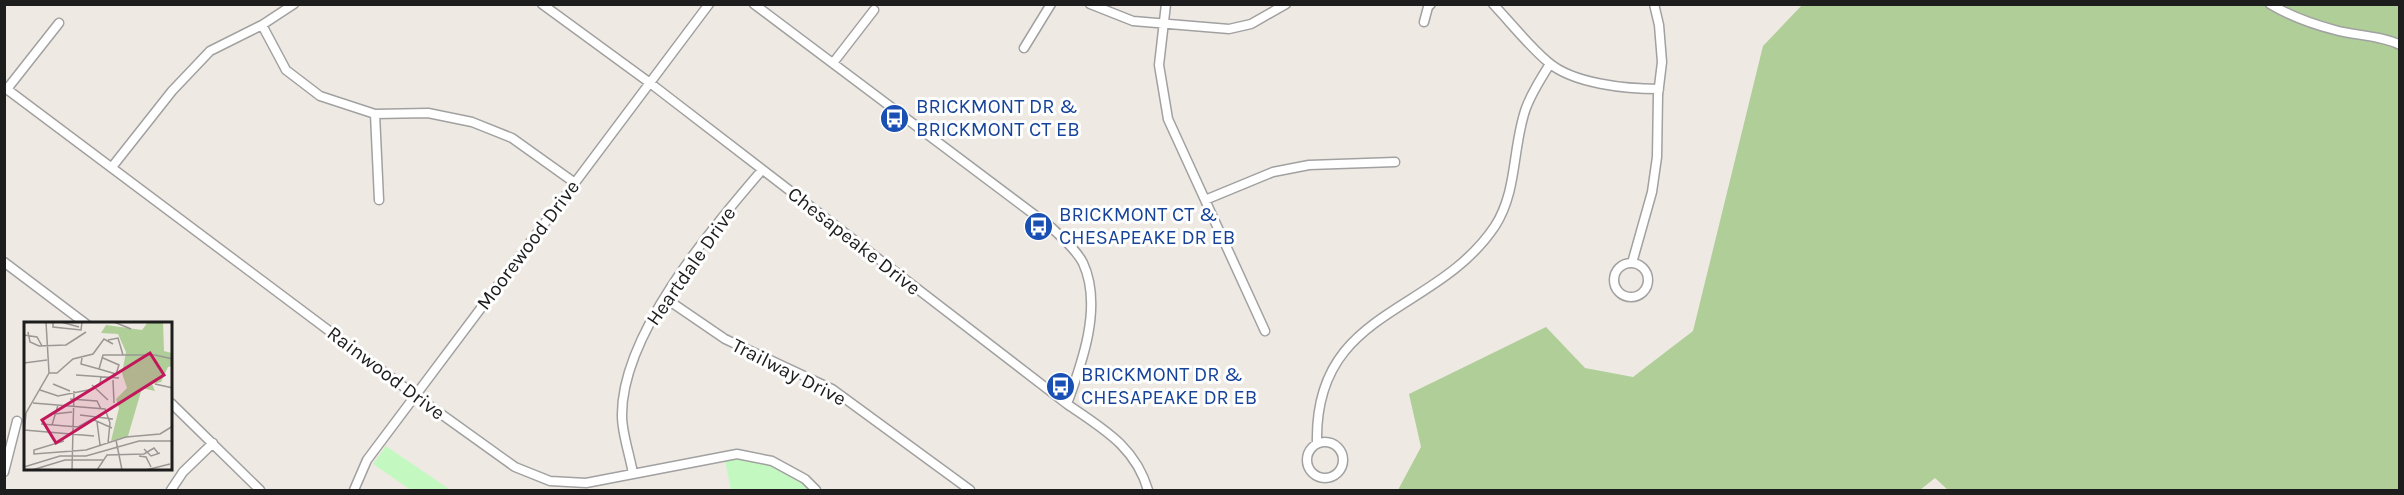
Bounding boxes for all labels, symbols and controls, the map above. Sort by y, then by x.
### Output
place label: BRICKMONT DR & BRICKMONT CT EB [916,95,1080,141]
bus stop icon: BRICKMONT DR & BRICKMONT CT EB [879,102,911,134]
street label: Moorewood Drive [472,176,584,314]
street label: Chesapeake Drive [783,182,925,300]
street label: Heartdale Drive [642,202,740,330]
place label: BRICKMONT CT & CHESAPEAKE DR EB [1059,203,1235,249]
bus stop icon: BRICKMONT CT & CHESAPEAKE DR EB [1022,210,1054,242]
street label: Rainwood Drive [323,321,449,425]
inset map [24,322,172,471]
street label: Trailway Drive [728,333,850,411]
place label: BRICKMONT DR & CHESAPEAKE DR EB [1081,363,1257,409]
bus stop icon: BRICKMONT DR & CHESAPEAKE DR EB [1044,370,1076,402]

